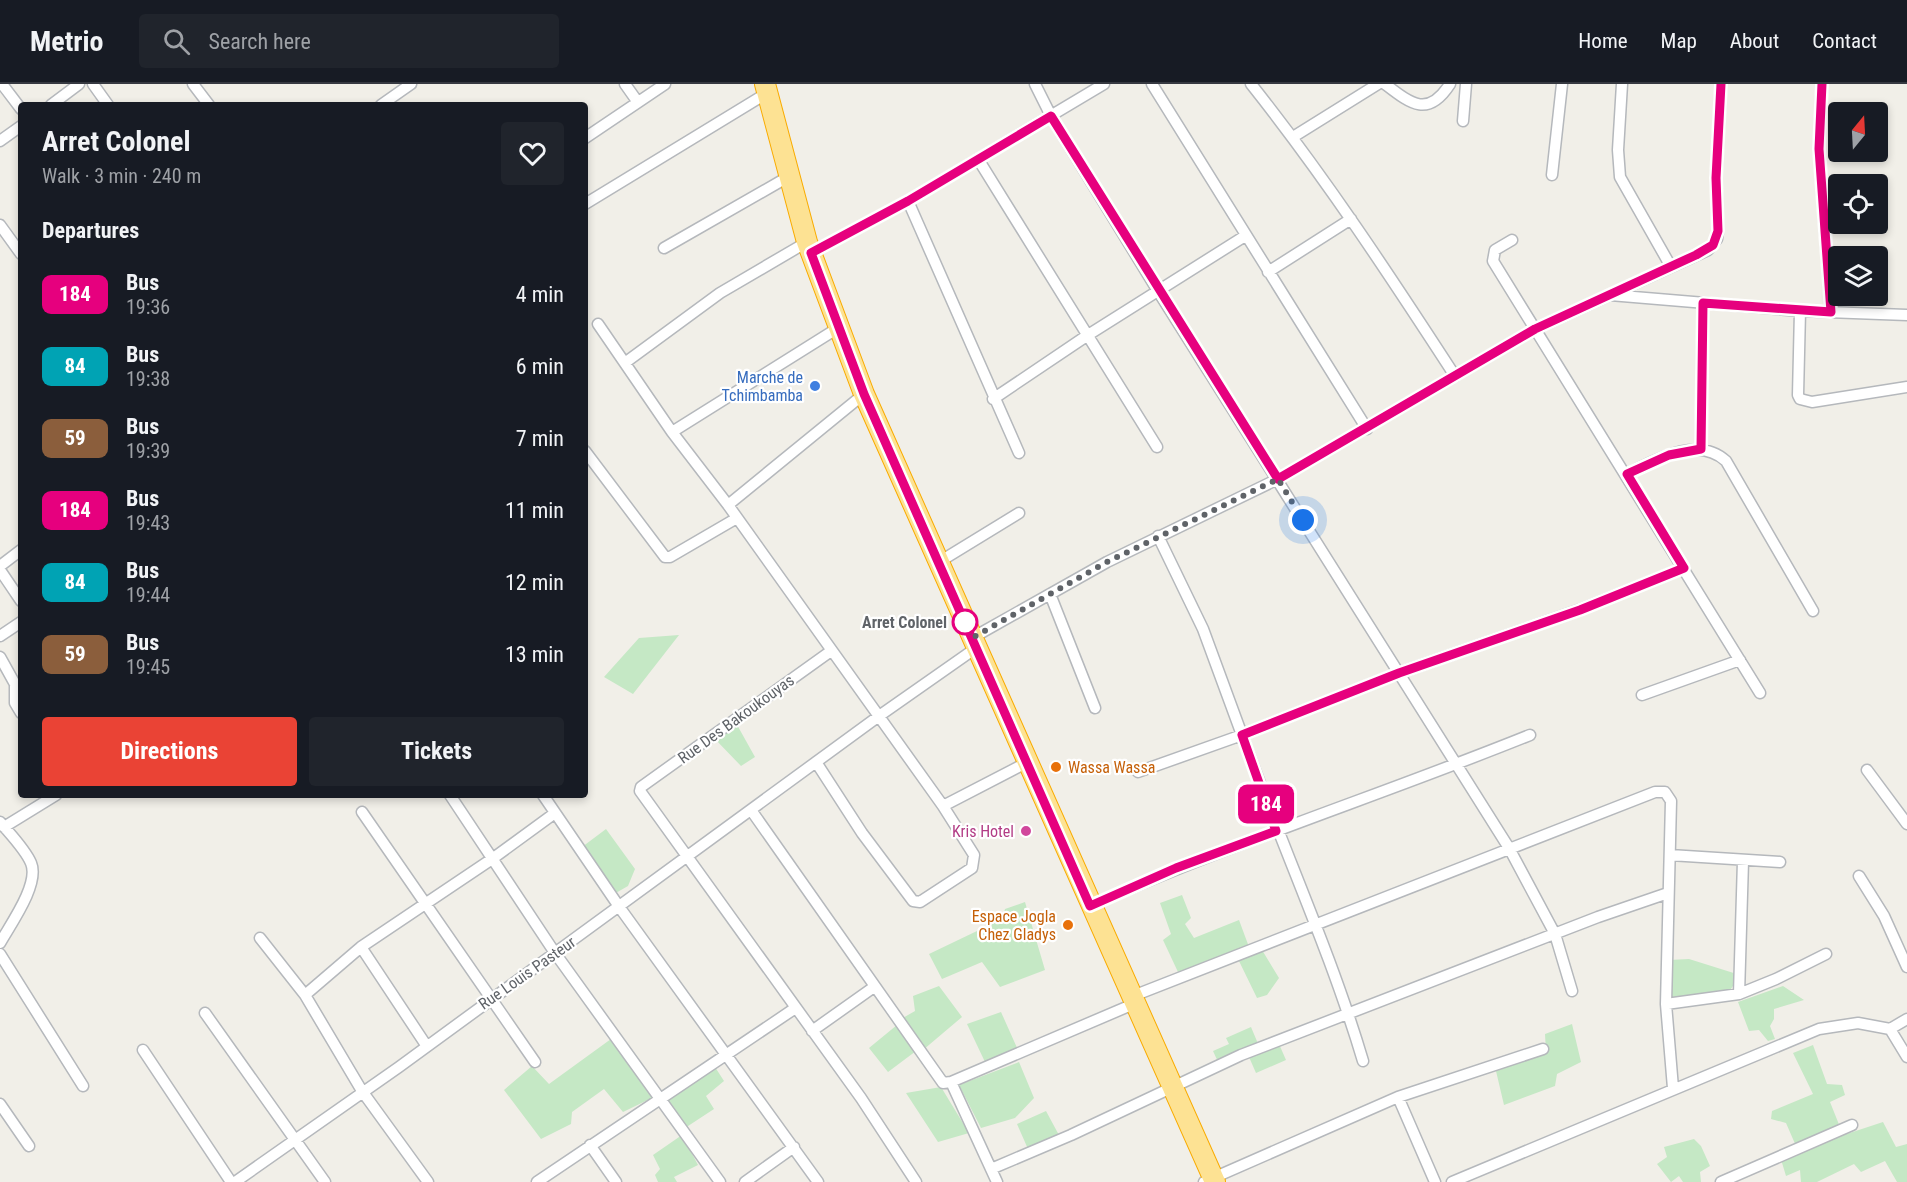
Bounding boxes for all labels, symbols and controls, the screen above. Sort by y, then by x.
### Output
search box [139,14,559,68]
text: Metrio [30,25,103,58]
icon: search [160,25,193,58]
text: Search here [208,29,311,54]
text: Home [1578,29,1628,53]
text: Map [1661,29,1697,53]
text: About [1730,29,1779,53]
text: Contact [1812,29,1877,53]
north arrow [1828,102,1888,162]
map controls [1828,102,1888,306]
button: heart [501,122,564,185]
text: Arret Colonel [42,125,191,158]
text: Walk · 3 min · 240 m [42,164,201,188]
button: locate [1828,174,1888,234]
text: Departures [42,218,139,243]
button: layers [1828,246,1888,306]
text: Bus [126,270,159,295]
text: 184 [59,282,91,306]
text: 4 min [516,282,564,307]
text: 19:36 [126,295,170,319]
text: Bus [126,342,159,367]
text: 84 [64,354,86,378]
text: 6 min [516,354,564,379]
text: 19:38 [126,367,170,391]
place label: Marche de Tchimbamba [721,368,803,405]
marker: Marche de Tchimbamba [808,379,822,393]
text: Bus [126,414,159,439]
text: 59 [64,426,86,450]
text: 7 min [516,426,564,451]
text: 19:39 [126,439,170,463]
text: Bus [126,486,159,511]
text: 184 [59,498,91,522]
text: 11 min [505,498,564,523]
your location [1288,505,1318,535]
text: 19:43 [126,511,170,535]
text: Bus [126,558,159,583]
text: 84 [64,570,86,594]
text: 12 min [505,570,564,595]
text: 19:44 [126,583,170,607]
marker: Arret Colonel [952,609,978,635]
place label: Arret Colonel [862,613,947,632]
text: Bus [126,630,159,655]
text: 59 [64,642,86,666]
text: 13 min [505,642,564,667]
text: 19:45 [126,655,170,679]
street label: Rue Des Bakoukouyas [674,671,798,767]
button: Directions [42,717,297,786]
button: Tickets [309,717,564,786]
place label: Wassa Wassa [1068,758,1155,777]
marker: Wassa Wassa [1049,760,1063,774]
line badge: 184 [1232,784,1300,824]
text: 184 [1250,792,1282,816]
place label: Kris Hotel [952,822,1014,841]
marker: Kris Hotel [1019,824,1033,838]
place label: Espace Jogla Chez Gladys [972,907,1056,944]
marker: Espace Jogla Chez Gladys [1061,918,1075,932]
street label: Rue Louis Pasteur [475,932,579,1013]

